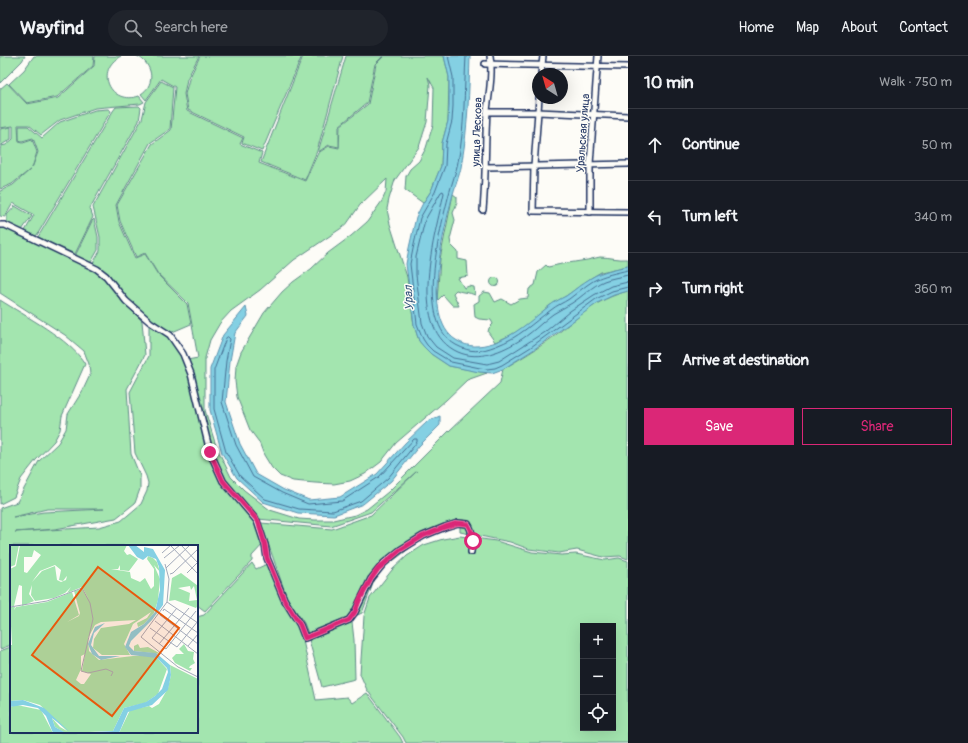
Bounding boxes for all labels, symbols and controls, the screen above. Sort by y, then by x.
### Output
search box [108,10,388,46]
text: Wayfind [20,16,84,40]
icon: search [122,17,144,39]
text: Search here [154,18,228,37]
text: Home [739,19,774,36]
text: Map [796,19,819,36]
text: About [841,19,877,36]
text: Contact [899,19,948,36]
north arrow [532,68,568,104]
text: 10 min [644,72,694,93]
text: Walk · 750 m [879,74,952,90]
street label: Уральская улица [574,93,592,173]
street label: улица Лескова [469,97,485,168]
icon: ahead [644,134,666,156]
text: Continue [682,135,740,154]
text: 50 m [922,137,952,153]
icon: left [644,206,666,228]
text: Turn left [682,207,738,226]
text: 340 m [914,209,952,225]
icon: right [644,278,666,300]
text: Turn right [682,279,743,298]
text: 360 m [914,281,952,297]
water label: Урал [401,284,417,311]
icon: arrive [644,350,666,372]
text: Arrive at destination [682,351,809,370]
button: Save [644,408,794,445]
button: Share [802,408,952,445]
route end [201,443,219,461]
route start [464,532,482,550]
inset map [10,545,198,733]
map controls [580,623,616,731]
button: + [580,623,616,659]
button: − [580,659,616,695]
button: locate [580,695,616,731]

